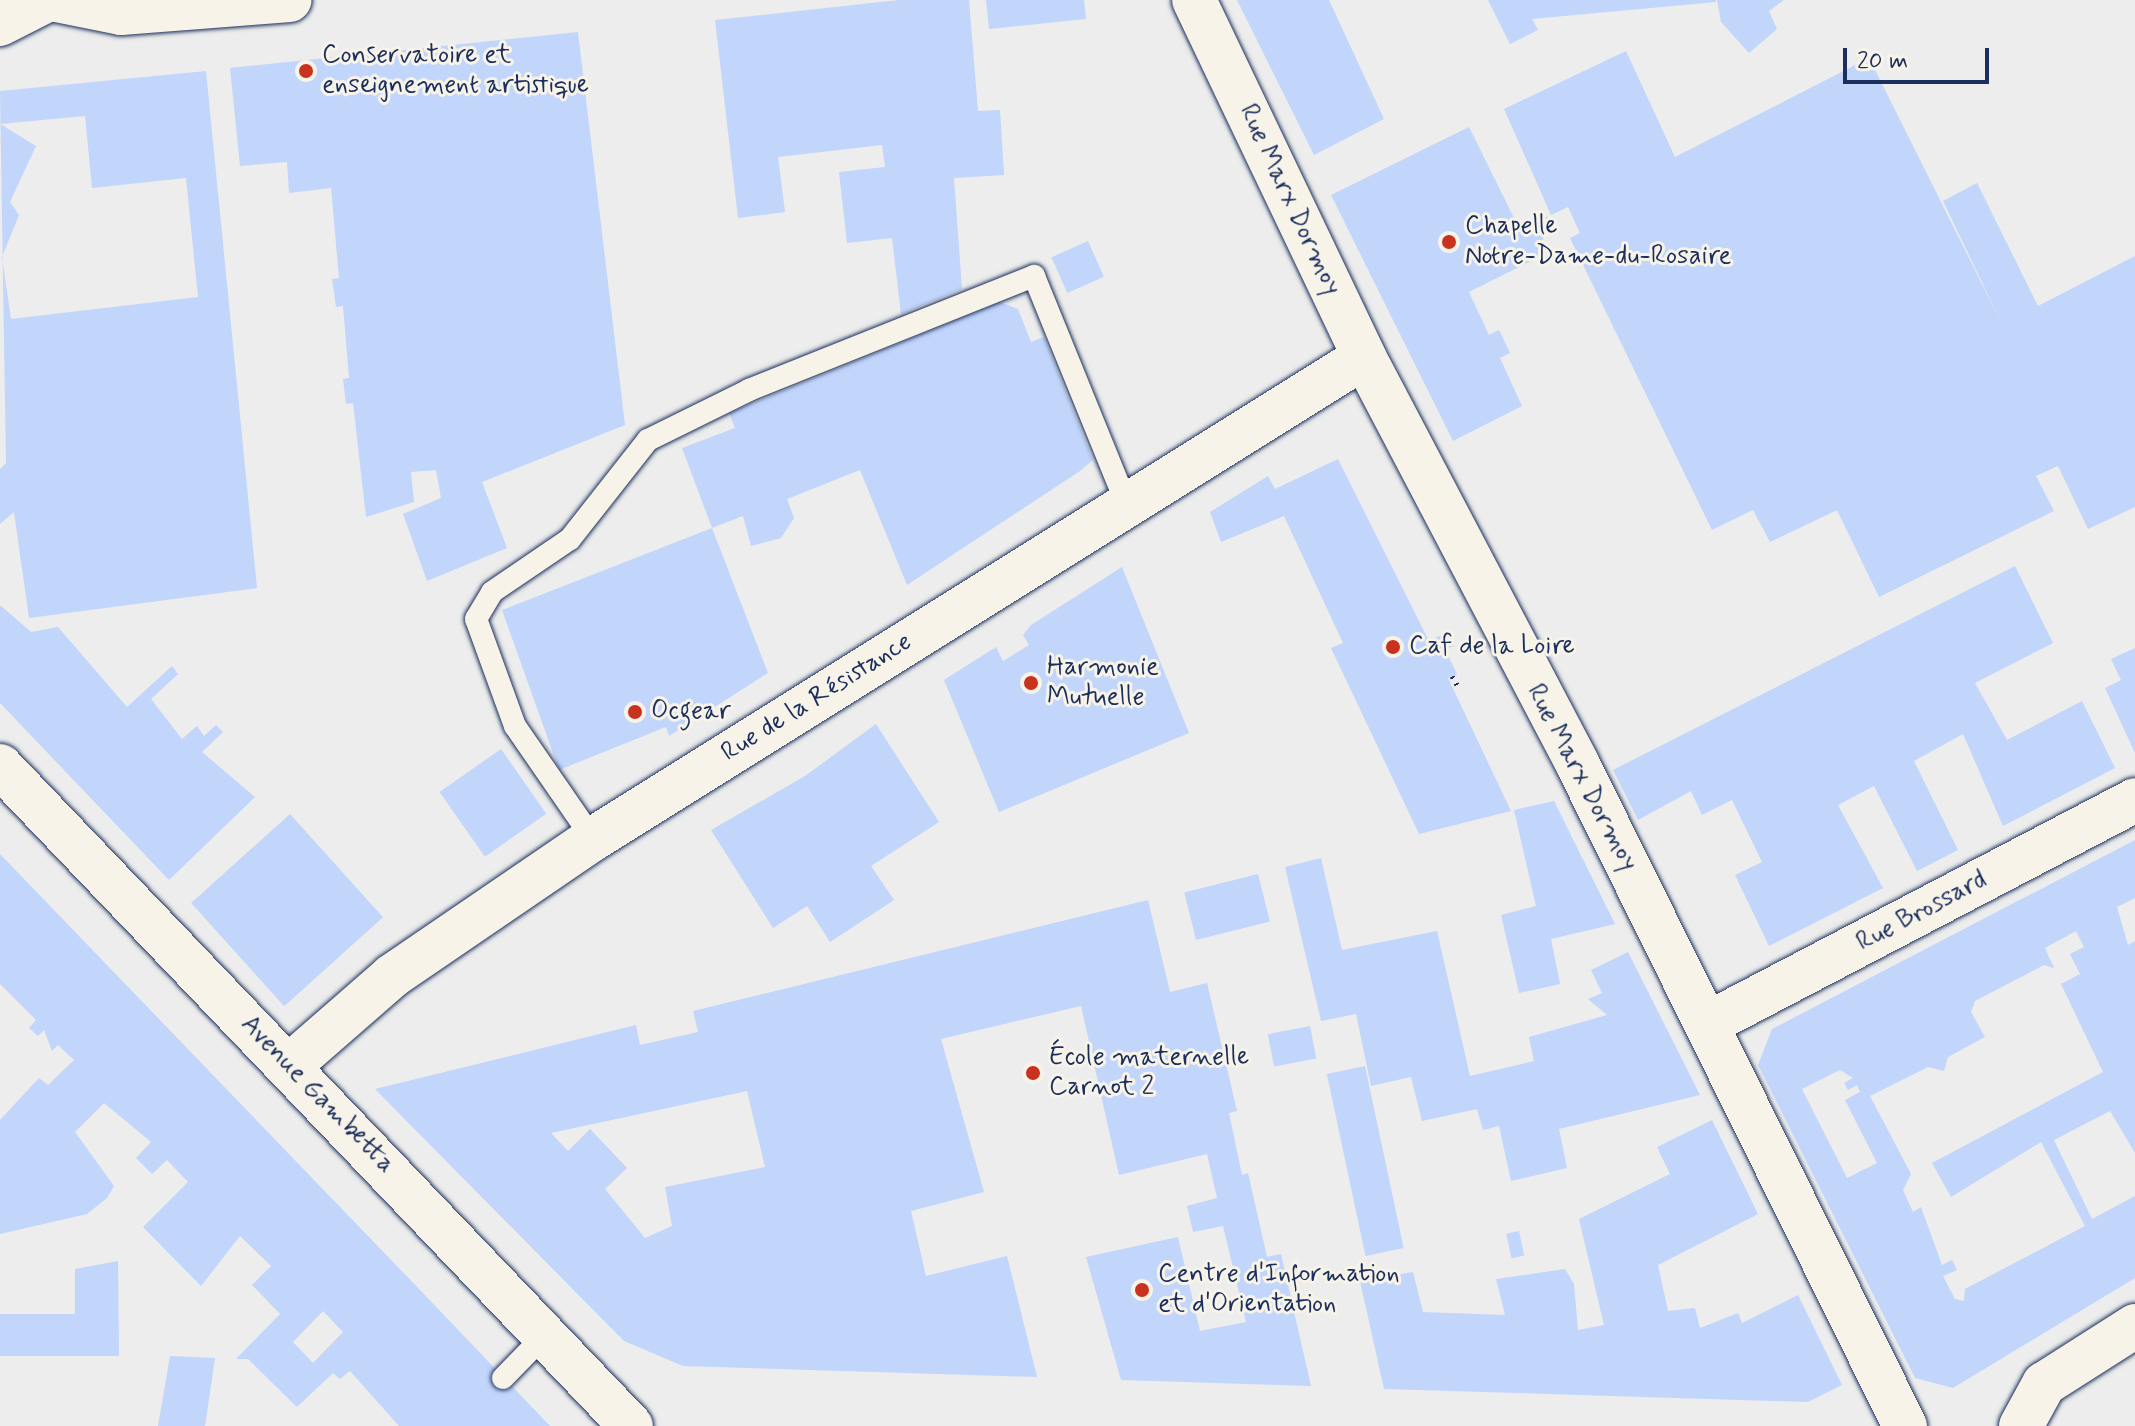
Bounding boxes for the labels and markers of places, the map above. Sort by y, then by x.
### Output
place label: Conservatoire et enseignement artistique [322,40,586,102]
marker: Conservatoire et enseignement artistique [297,62,315,80]
place label: Chapelle Notre-Dame-du-Rosaire [1465,211,1731,272]
marker: Chapelle Notre-Dame-du-Rosaire [1440,233,1458,251]
place label: Caf de la Loire [1409,631,1573,663]
marker: Caf de la Loire [1384,638,1402,656]
place label: Harmonie Mutuelle [1047,652,1159,714]
marker: Harmonie Mutuelle [1022,674,1040,692]
place label: Ocgear [651,696,731,728]
marker: Ocgear [626,703,644,721]
place label: École maternelle Carnot 2 [1049,1042,1227,1104]
marker: École maternelle Carnot 2 [1024,1064,1042,1082]
place label: Centre d'Information et d'Orientation [1158,1259,1398,1320]
marker: Centre d'Information et d'Orientation [1133,1281,1151,1299]

